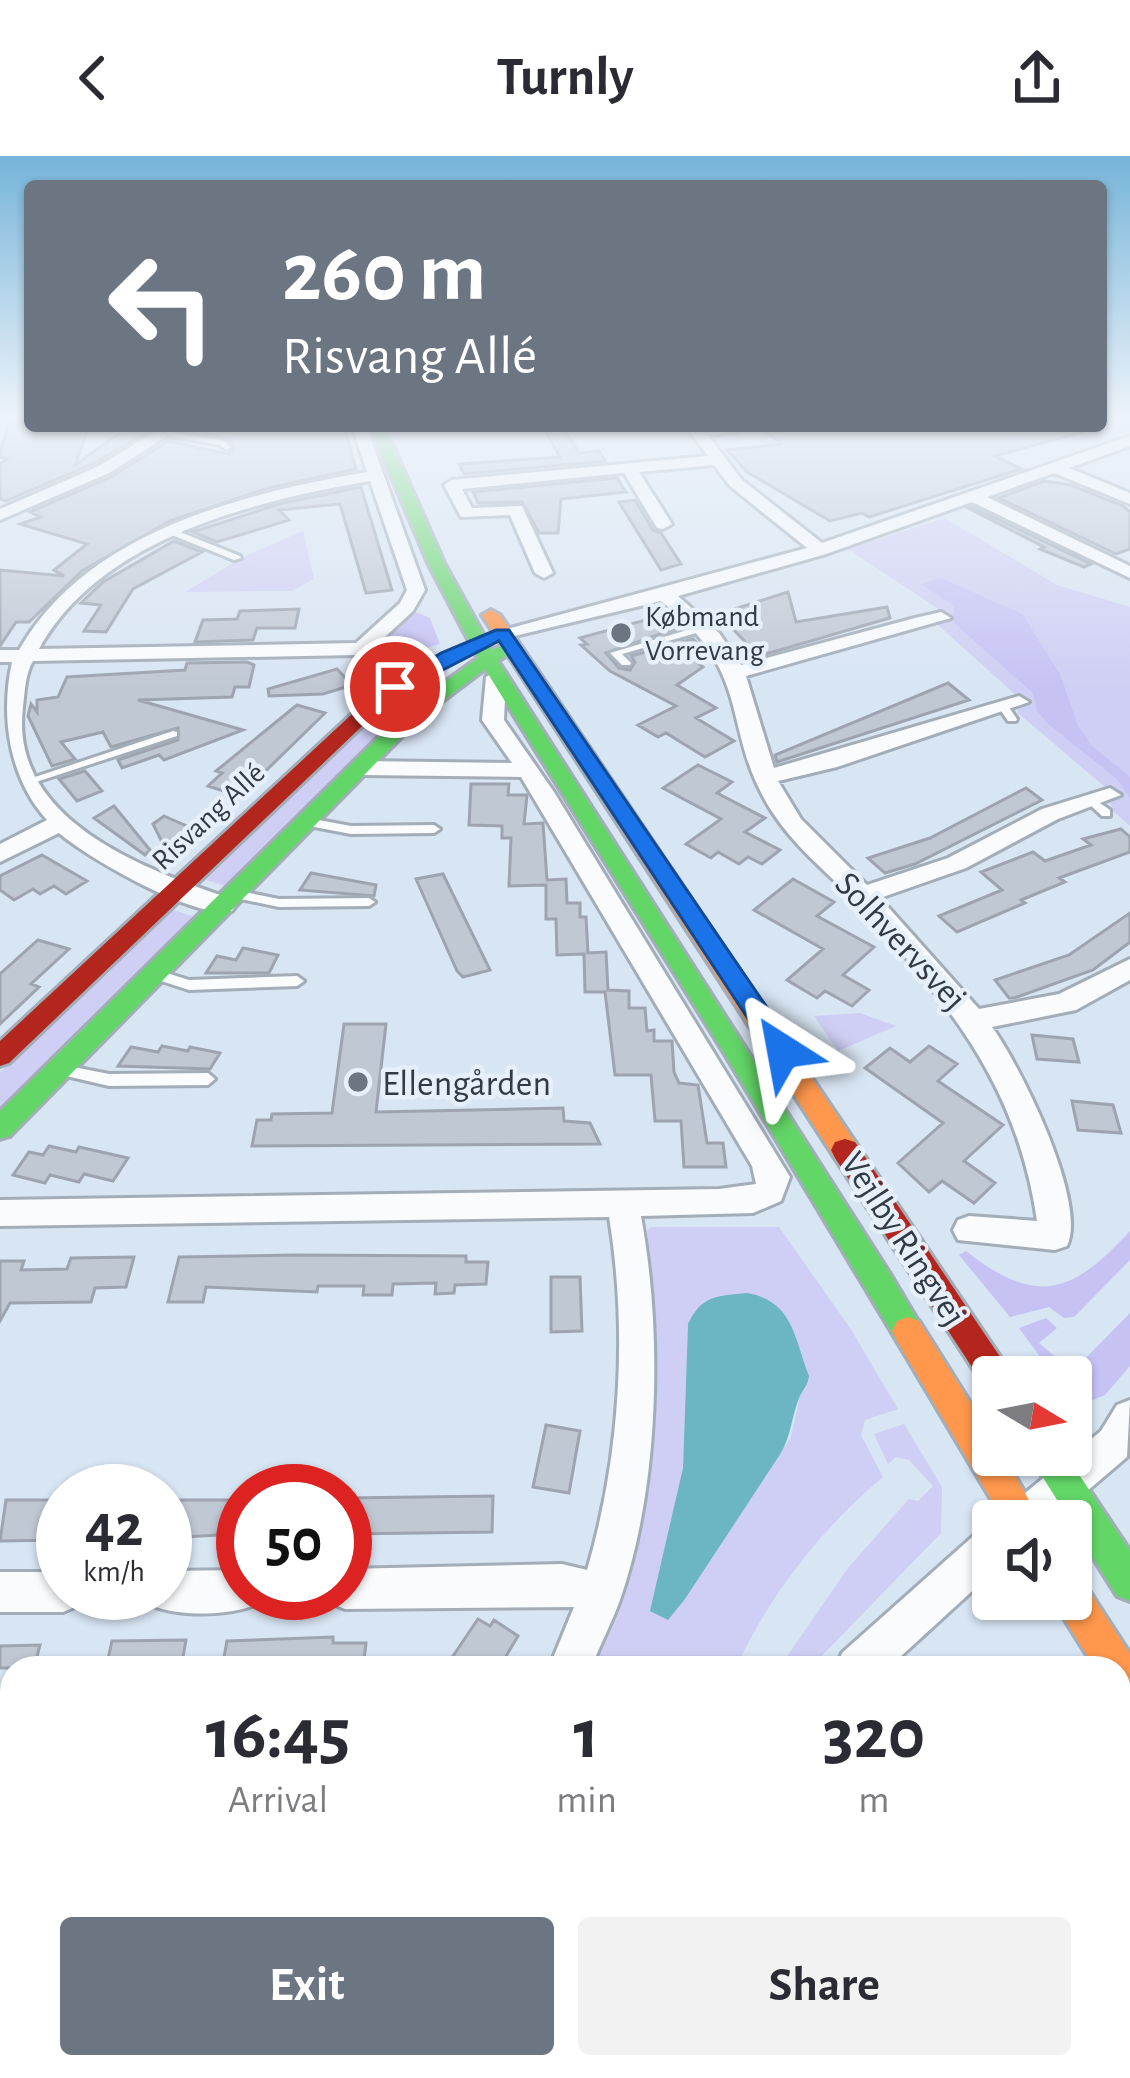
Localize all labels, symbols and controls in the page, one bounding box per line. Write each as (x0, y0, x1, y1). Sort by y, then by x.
icon: back (60, 45, 126, 111)
icon: share (1004, 45, 1070, 111)
text: Turnly (496, 51, 634, 105)
icon: left (84, 228, 240, 384)
text: 260 m (282, 232, 486, 316)
text: Risvang Allé (282, 330, 537, 384)
place label: Købmand Vorrevang (645, 602, 764, 666)
marker: Købmand Vorrevang (608, 620, 634, 646)
pin (344, 636, 446, 738)
icon: arrive (362, 654, 428, 720)
street label: Risvang Allé (147, 757, 271, 876)
street label: Solhvervsvej (828, 866, 973, 1017)
position arrow (720, 988, 846, 1114)
place label: Ellengården (382, 1066, 551, 1102)
marker: Ellengården (345, 1069, 371, 1095)
street label: Vejlby Ringvej (834, 1146, 973, 1332)
north arrow (972, 1356, 1092, 1476)
map controls (972, 1356, 1092, 1620)
speed limit sign: 50 (216, 1464, 372, 1620)
text: 42 (85, 1497, 143, 1557)
button: sound (972, 1500, 1092, 1620)
text: km/h (83, 1557, 145, 1587)
text: 16:45 (206, 1699, 350, 1771)
text: 1 (574, 1699, 599, 1771)
text: 320 (823, 1699, 925, 1771)
text: Arrival (228, 1781, 328, 1820)
text: min (556, 1781, 617, 1820)
text: m (858, 1781, 890, 1820)
button: Exit (60, 1917, 554, 2055)
button: Share (578, 1917, 1071, 2055)

